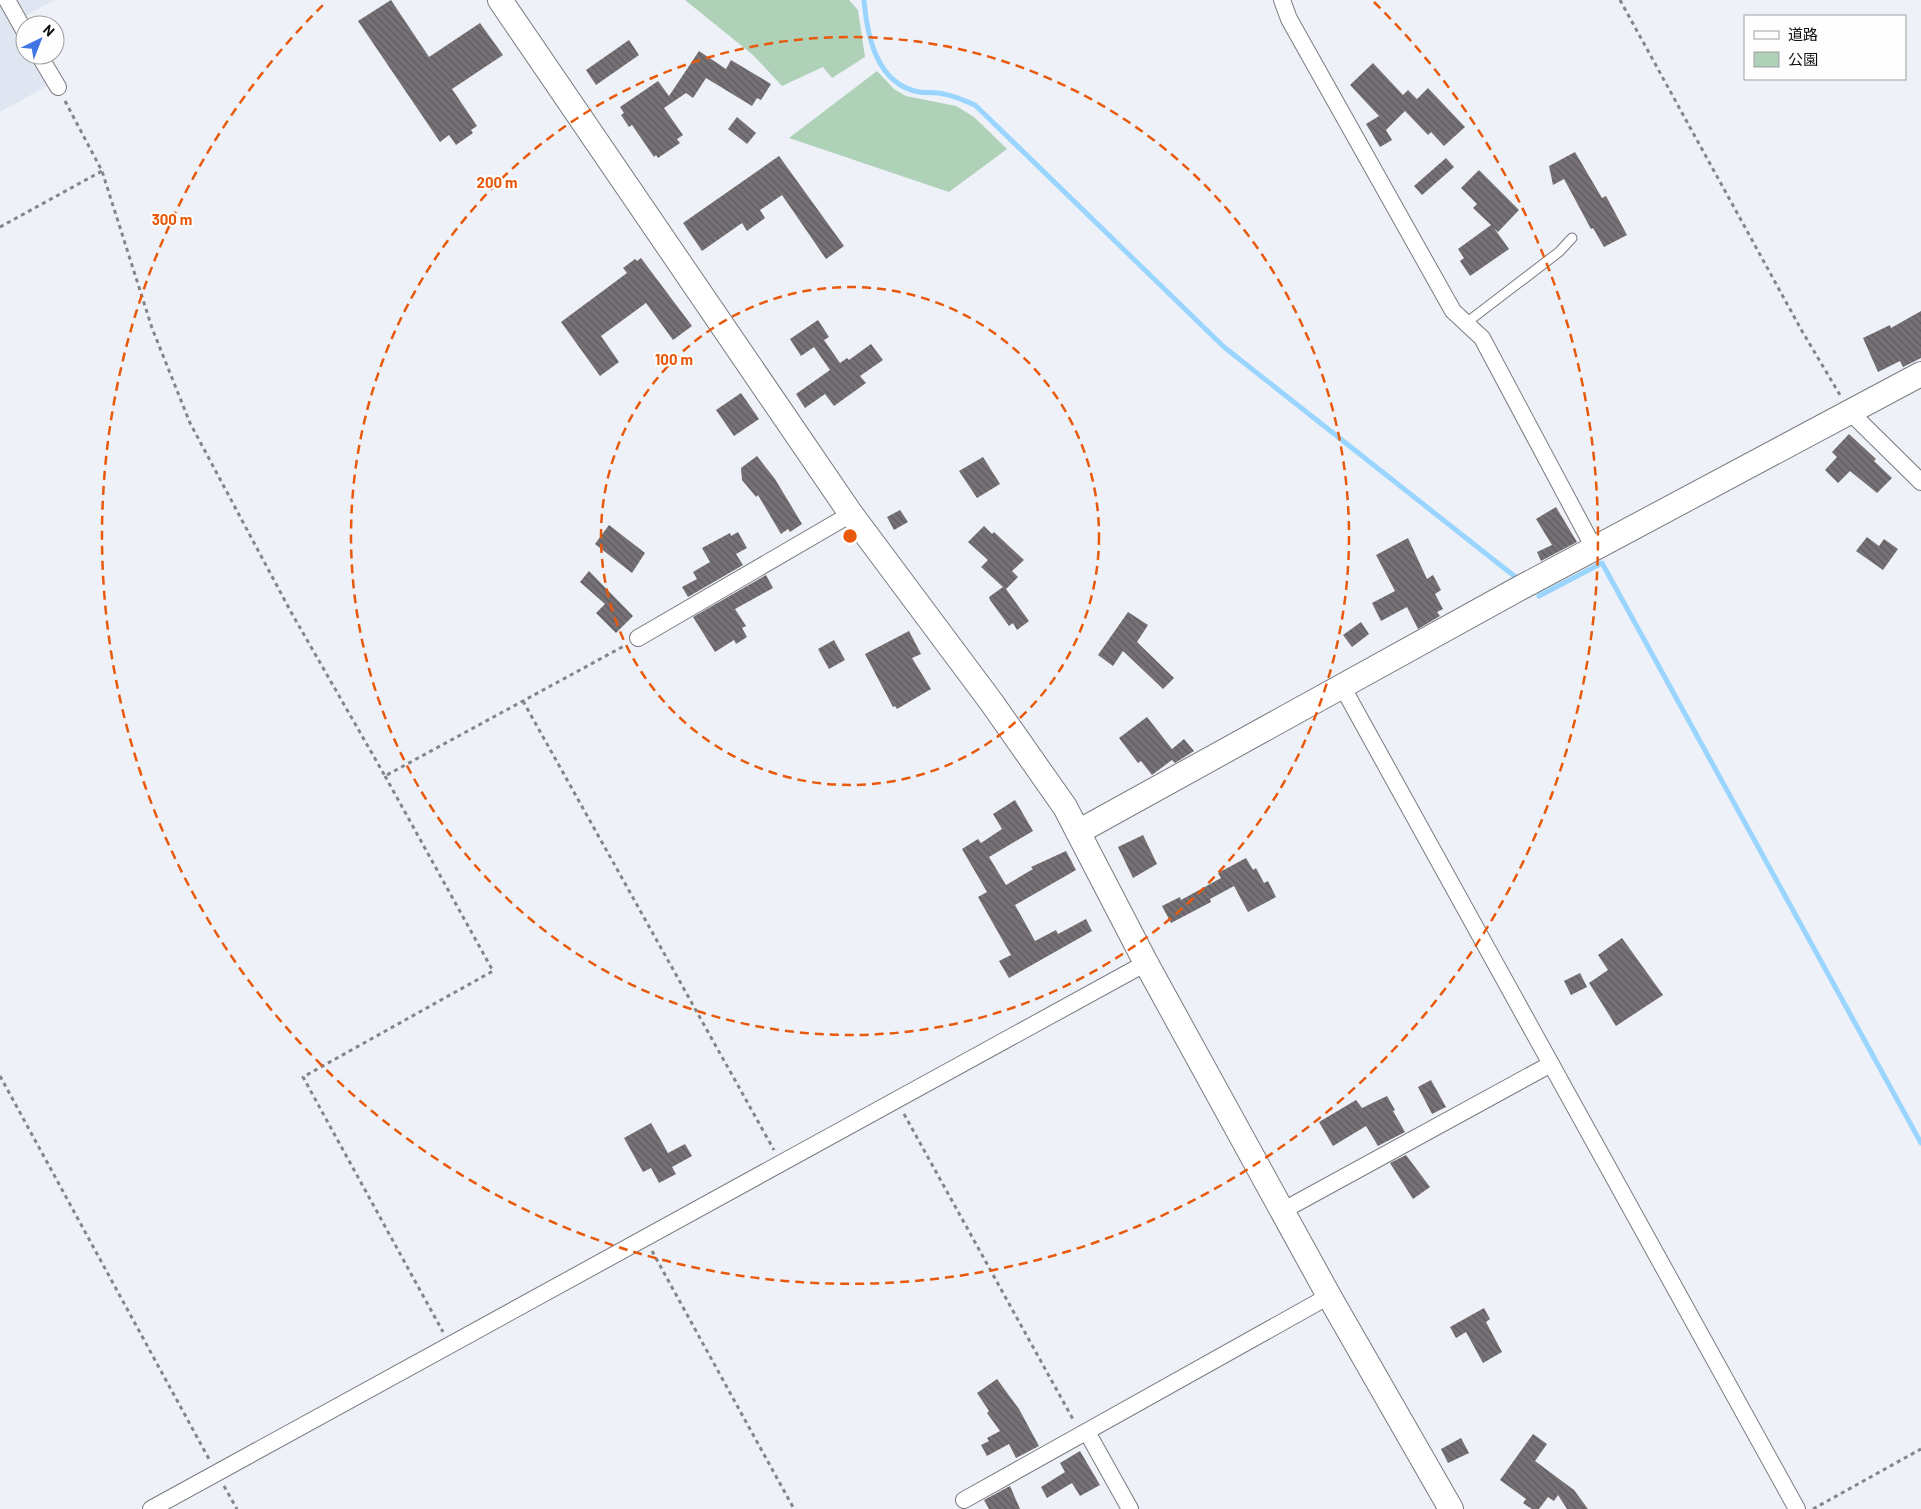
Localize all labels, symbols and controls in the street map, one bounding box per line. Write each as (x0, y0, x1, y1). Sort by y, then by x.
north arrow (15, 15, 65, 65)
legend (1744, 15, 1906, 80)
text: N (40, 21, 58, 40)
text: 道路 (1788, 25, 1818, 43)
text: 公園 (1788, 50, 1818, 68)
text: 200 m (476, 173, 518, 191)
text: 300 m (152, 210, 192, 228)
text: 100 m (655, 350, 693, 368)
centre of rings (841, 527, 859, 545)

